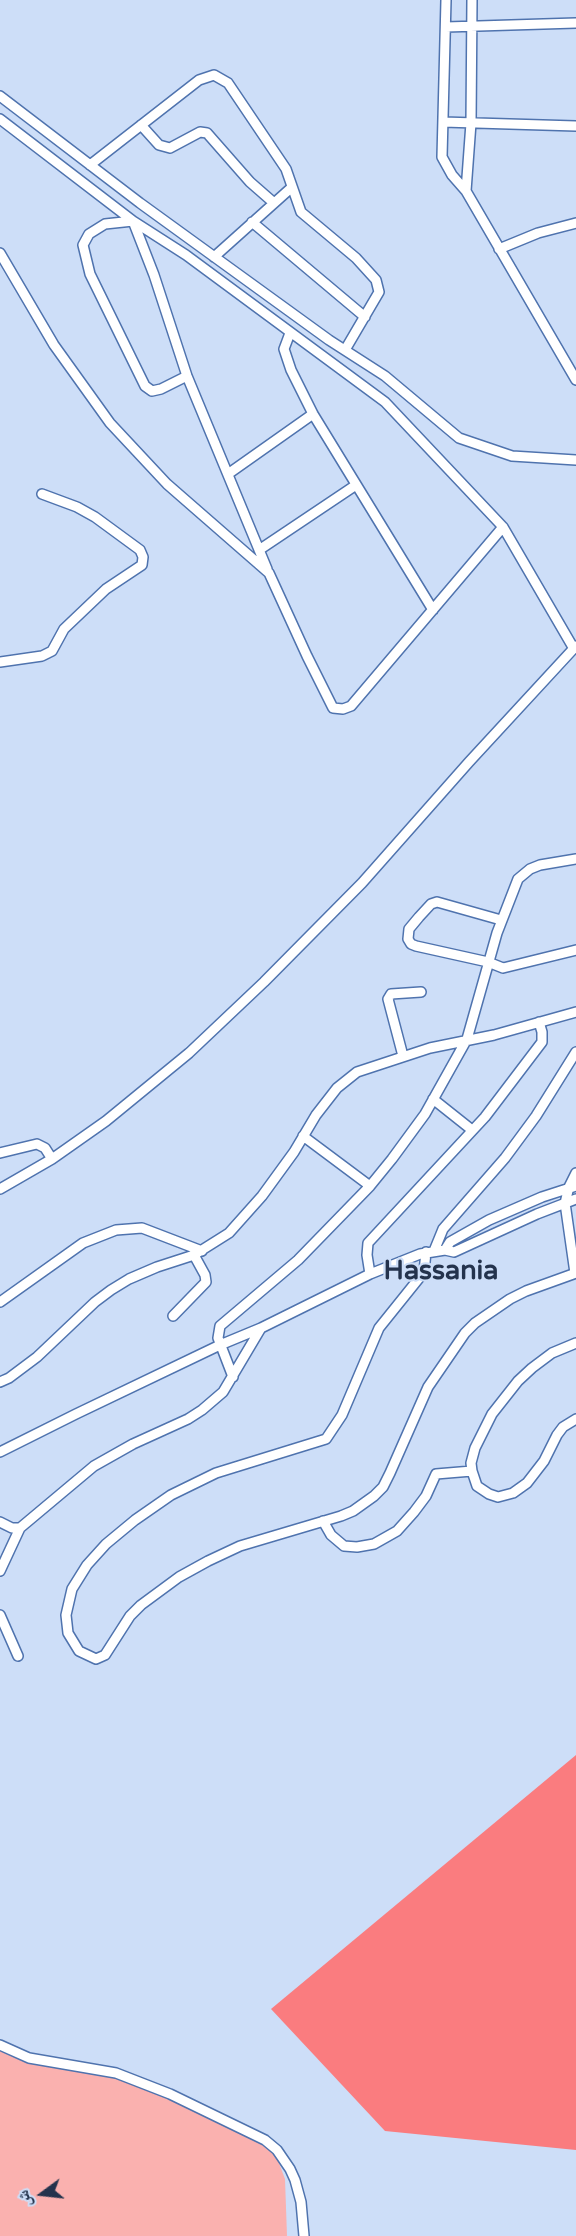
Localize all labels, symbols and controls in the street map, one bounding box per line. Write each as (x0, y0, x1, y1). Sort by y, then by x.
district label: Hassania (384, 1256, 498, 1288)
north arrow (12, 2164, 72, 2224)
text: ش (13, 2188, 36, 2209)

